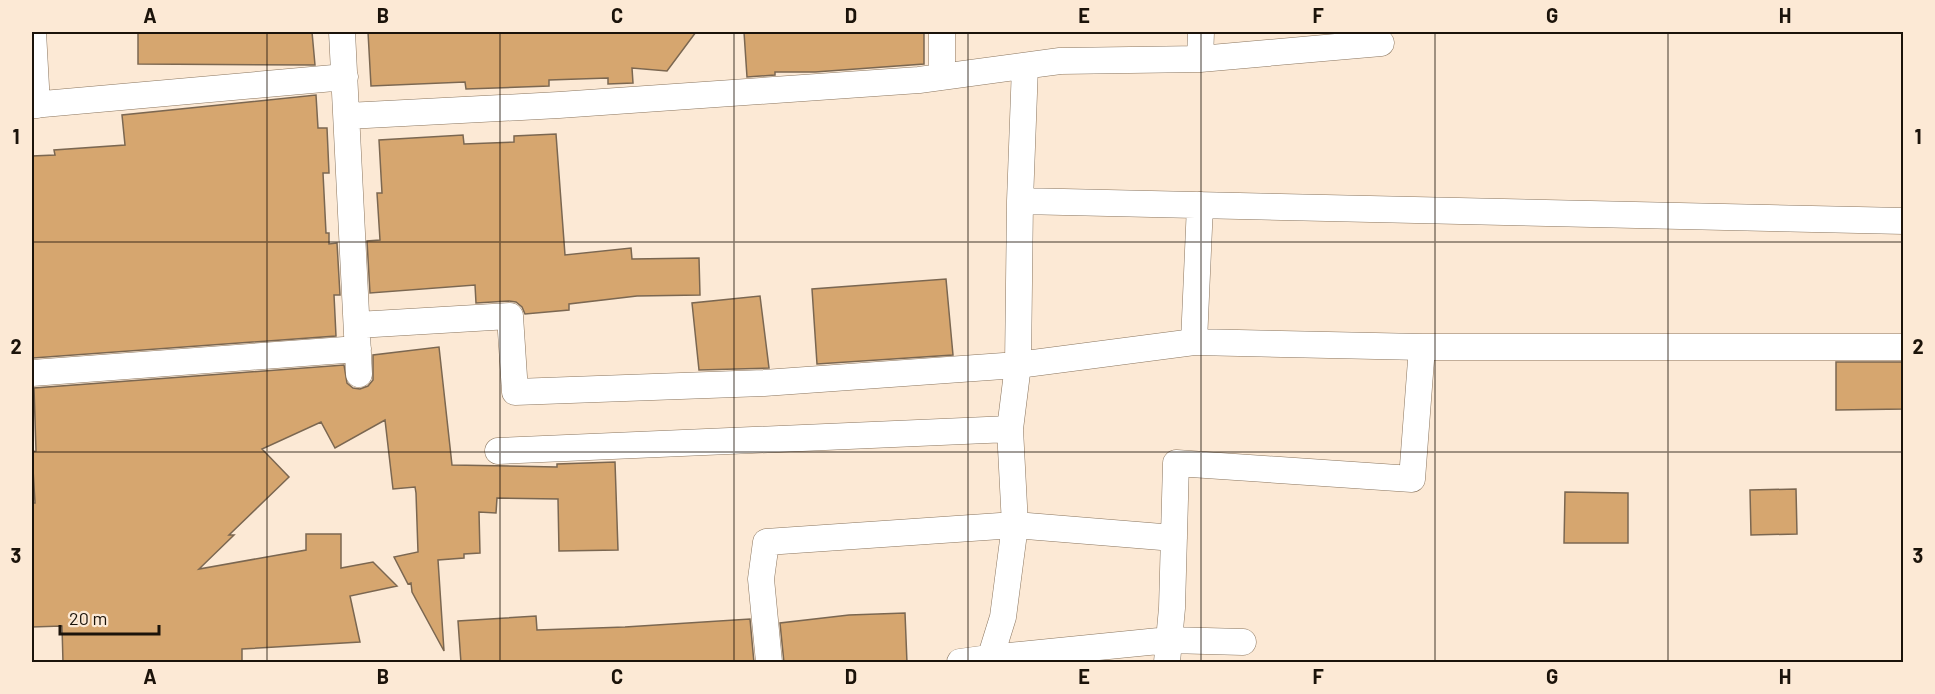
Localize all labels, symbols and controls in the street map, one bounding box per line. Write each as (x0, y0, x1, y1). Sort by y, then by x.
text: A (143, 3, 157, 27)
text: B (377, 3, 389, 27)
text: C (611, 3, 623, 27)
text: D (845, 3, 857, 27)
text: E (1078, 3, 1090, 27)
text: F (1312, 3, 1324, 27)
text: G (1546, 3, 1558, 27)
text: H (1779, 3, 1791, 27)
text: 1 (12, 124, 20, 148)
text: 1 (1914, 124, 1922, 148)
text: 2 (10, 334, 22, 358)
text: 2 (1912, 334, 1924, 358)
text: 3 (11, 543, 21, 567)
text: 3 (1913, 543, 1923, 567)
scale bar (60, 598, 159, 636)
text: 20 m (69, 607, 107, 629)
text: A (143, 664, 157, 688)
text: B (377, 664, 389, 688)
text: C (611, 664, 623, 688)
text: D (845, 664, 857, 688)
text: E (1078, 664, 1090, 688)
text: F (1312, 664, 1324, 688)
text: G (1546, 664, 1558, 688)
text: H (1779, 664, 1791, 688)

